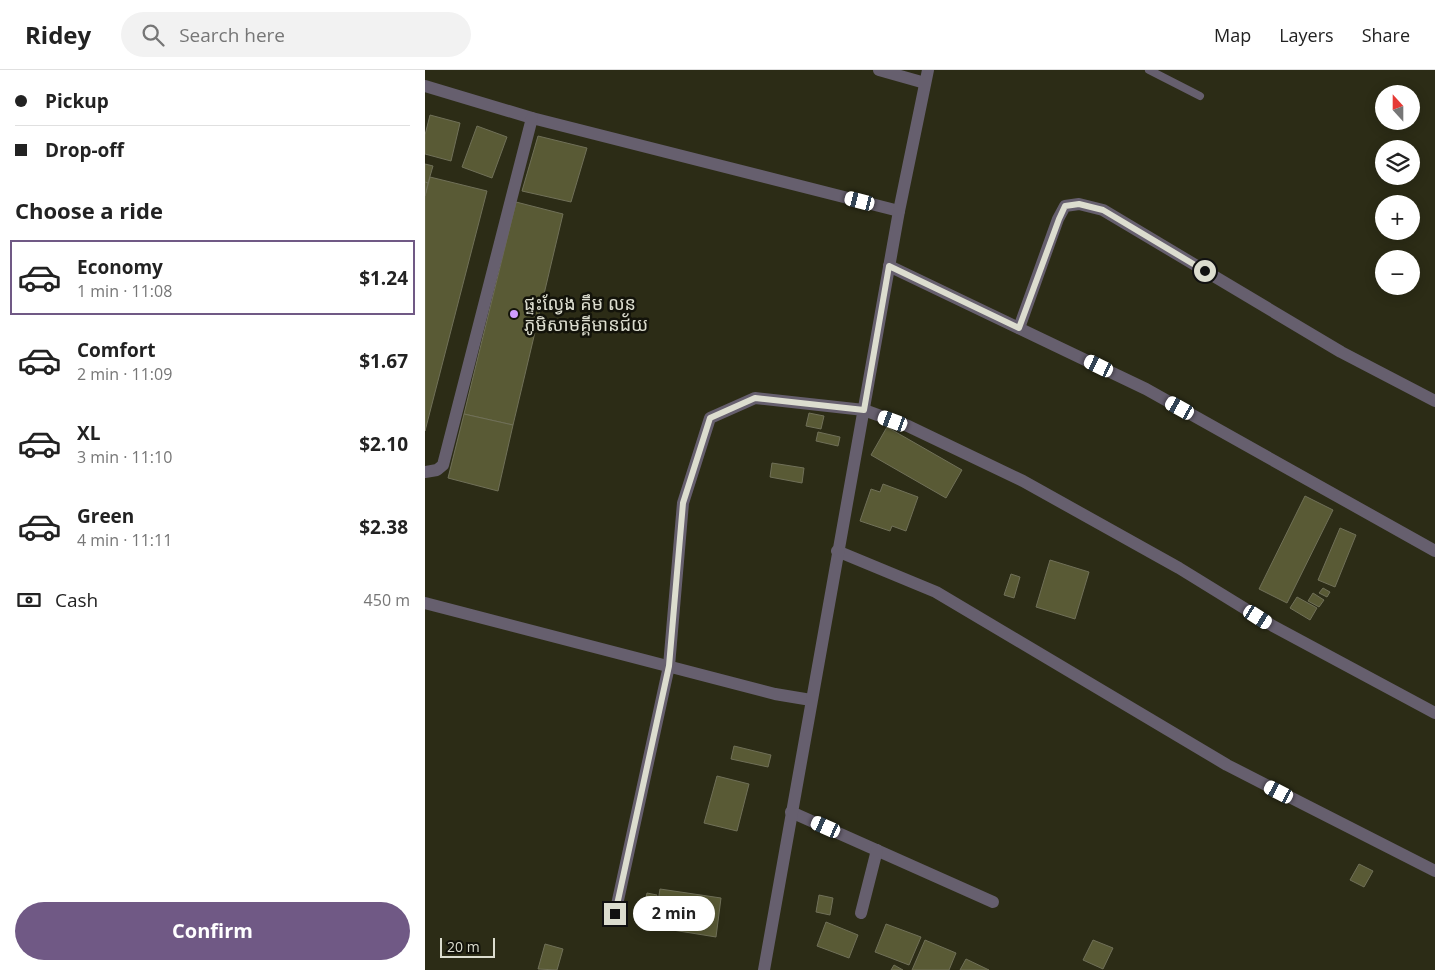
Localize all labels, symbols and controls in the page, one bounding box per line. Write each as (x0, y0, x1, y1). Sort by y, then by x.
search box (121, 12, 471, 57)
text: Ridey (25, 18, 91, 51)
icon: search (139, 21, 167, 49)
text: Search here (179, 22, 285, 48)
text: Map (1214, 23, 1251, 47)
text: Layers (1279, 23, 1334, 47)
text: Share (1362, 23, 1410, 47)
north arrow (1375, 85, 1420, 130)
map controls (1375, 85, 1420, 295)
text: Pickup (45, 88, 109, 114)
text: Drop-off (45, 137, 124, 163)
button: layers (1375, 140, 1420, 185)
car (843, 190, 876, 212)
text: Choose a ride (15, 195, 163, 225)
button: + (1375, 195, 1420, 240)
button: − (1375, 250, 1420, 295)
text: Economy (77, 254, 163, 280)
icon: car (17, 255, 62, 300)
route start (1194, 260, 1216, 282)
text: $1.24 (359, 265, 408, 291)
text: 1 min · 11:08 (77, 280, 172, 302)
place label: ផ្ទះល្វែង គឹម លន ភូមិសាមគ្គីមានជ័យ (524, 291, 648, 336)
marker: ផ្ទះល្វែង គឹម លន ភូមិសាមគ្គីមានជ័យ (508, 308, 520, 320)
text: Comfort (77, 337, 156, 363)
icon: car (17, 338, 62, 383)
text: $1.67 (359, 348, 408, 374)
car (1082, 353, 1115, 379)
text: 2 min · 11:09 (77, 363, 172, 385)
car (1163, 394, 1196, 422)
car (876, 409, 909, 433)
text: XL (77, 420, 100, 446)
icon: car (17, 421, 62, 466)
text: $2.10 (359, 431, 408, 457)
text: 3 min · 11:10 (77, 446, 172, 468)
text: Green (77, 503, 134, 529)
icon: car (17, 504, 62, 549)
text: $2.38 (359, 514, 408, 540)
text: 4 min · 11:11 (77, 529, 172, 551)
icon: cash (15, 586, 43, 614)
text: Cash (55, 587, 98, 613)
text: 450 m (364, 589, 410, 611)
car (1241, 603, 1274, 631)
car (1262, 779, 1295, 805)
car (809, 814, 842, 840)
callout: 2 min (633, 896, 715, 932)
button: Confirm (15, 902, 410, 960)
text: 2 min (652, 902, 696, 924)
route end (604, 903, 626, 925)
scale bar (440, 935, 495, 958)
text: 20 m (447, 937, 480, 956)

